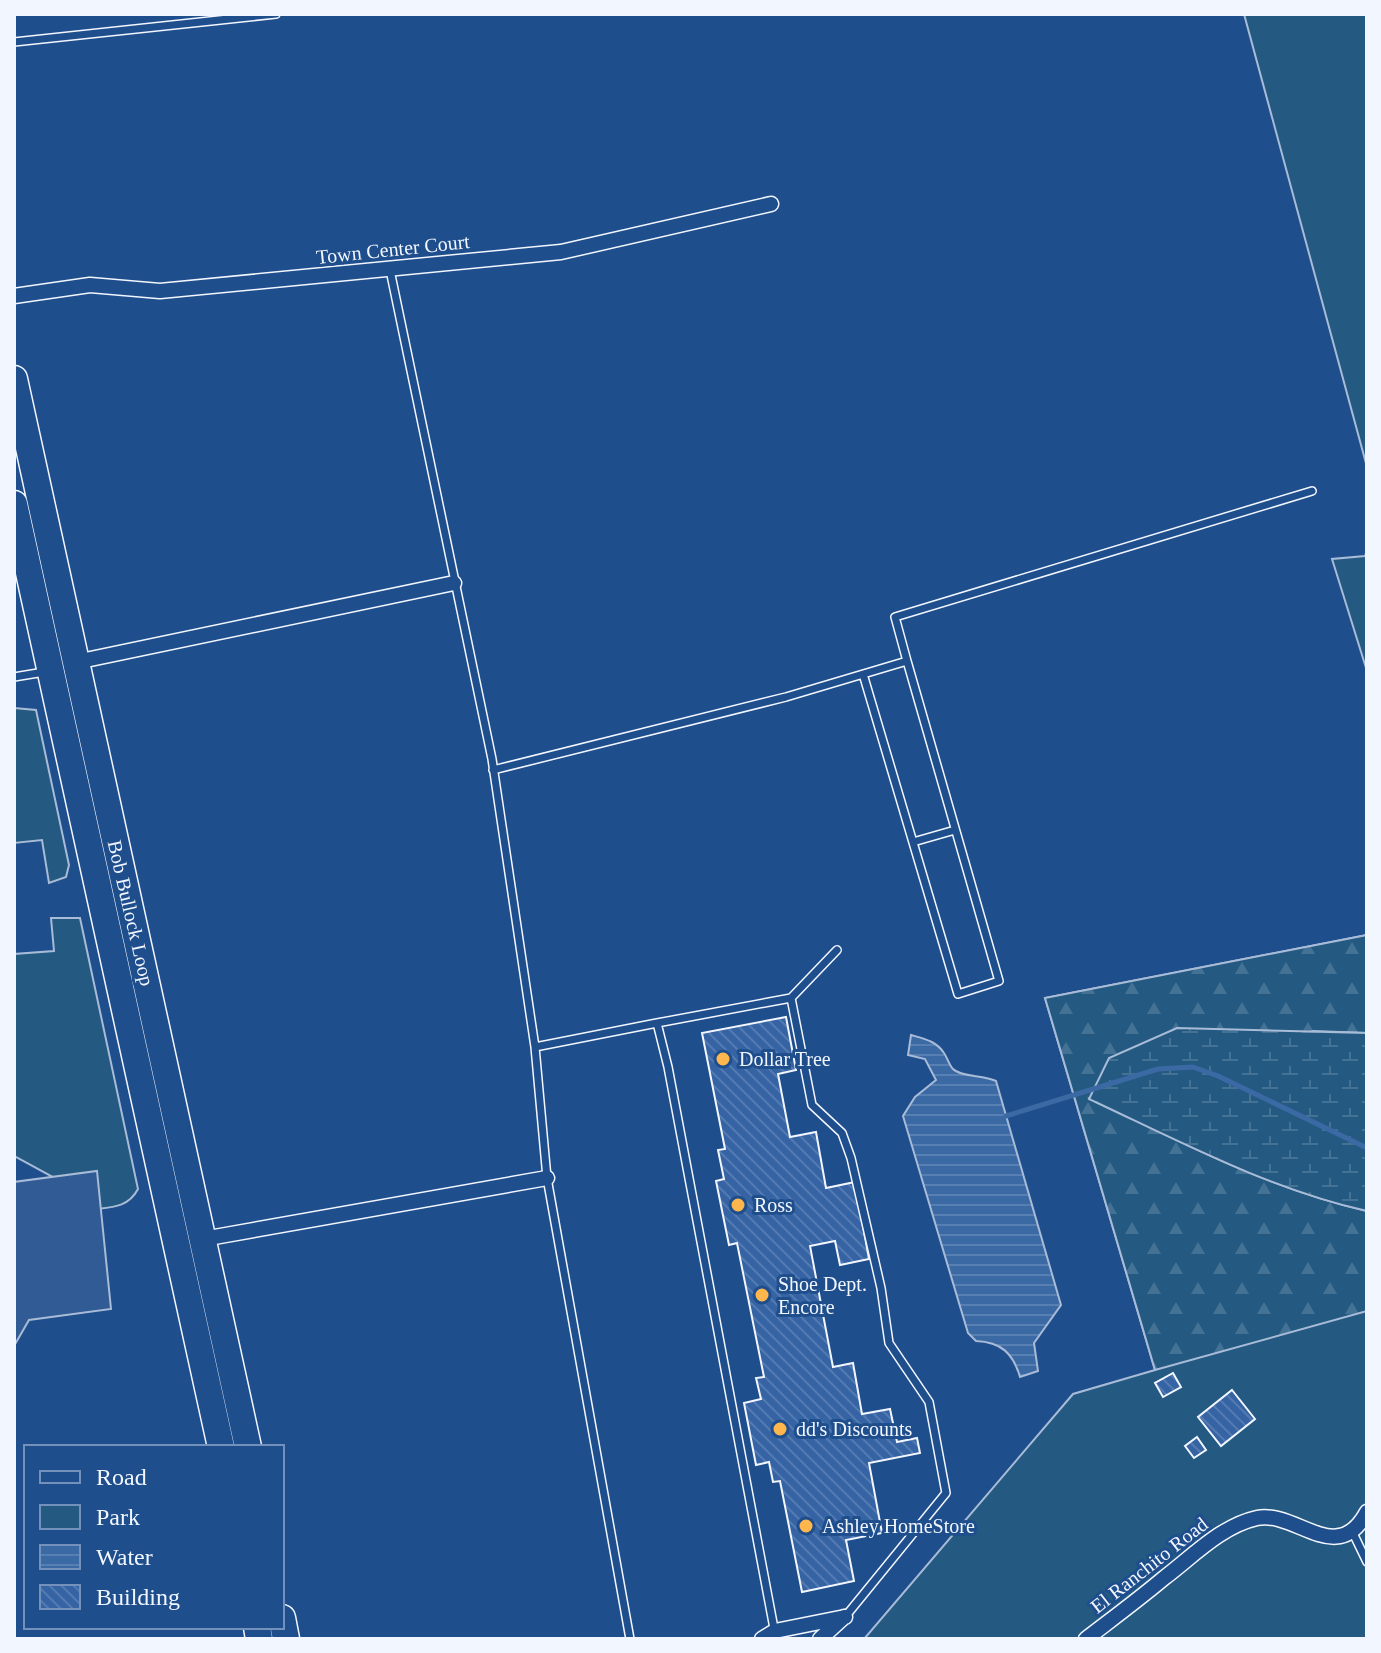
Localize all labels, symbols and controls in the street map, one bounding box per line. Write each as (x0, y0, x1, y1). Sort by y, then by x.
street label: Town Center Court (315, 230, 471, 268)
street label: Bob Bullock Loop (103, 838, 158, 988)
place label: Dollar Tree (739, 1048, 831, 1070)
marker: Dollar Tree (714, 1050, 732, 1068)
place label: Ross (754, 1194, 793, 1216)
marker: Ross (729, 1196, 747, 1214)
place label: Shoe Dept. Encore (778, 1273, 867, 1318)
marker: Shoe Dept. Encore (753, 1286, 771, 1304)
place label: dd's Discounts (796, 1418, 913, 1440)
marker: dd's Discounts (771, 1420, 789, 1438)
legend (24, 1445, 284, 1629)
text: Road (96, 1464, 147, 1490)
text: Park (96, 1504, 140, 1530)
street label: El Ranchito Road (1086, 1513, 1212, 1617)
place label: Ashley HomeStore (822, 1515, 975, 1538)
marker: Ashley HomeStore (797, 1517, 815, 1535)
text: Water (96, 1544, 153, 1570)
text: Building (96, 1584, 180, 1610)

